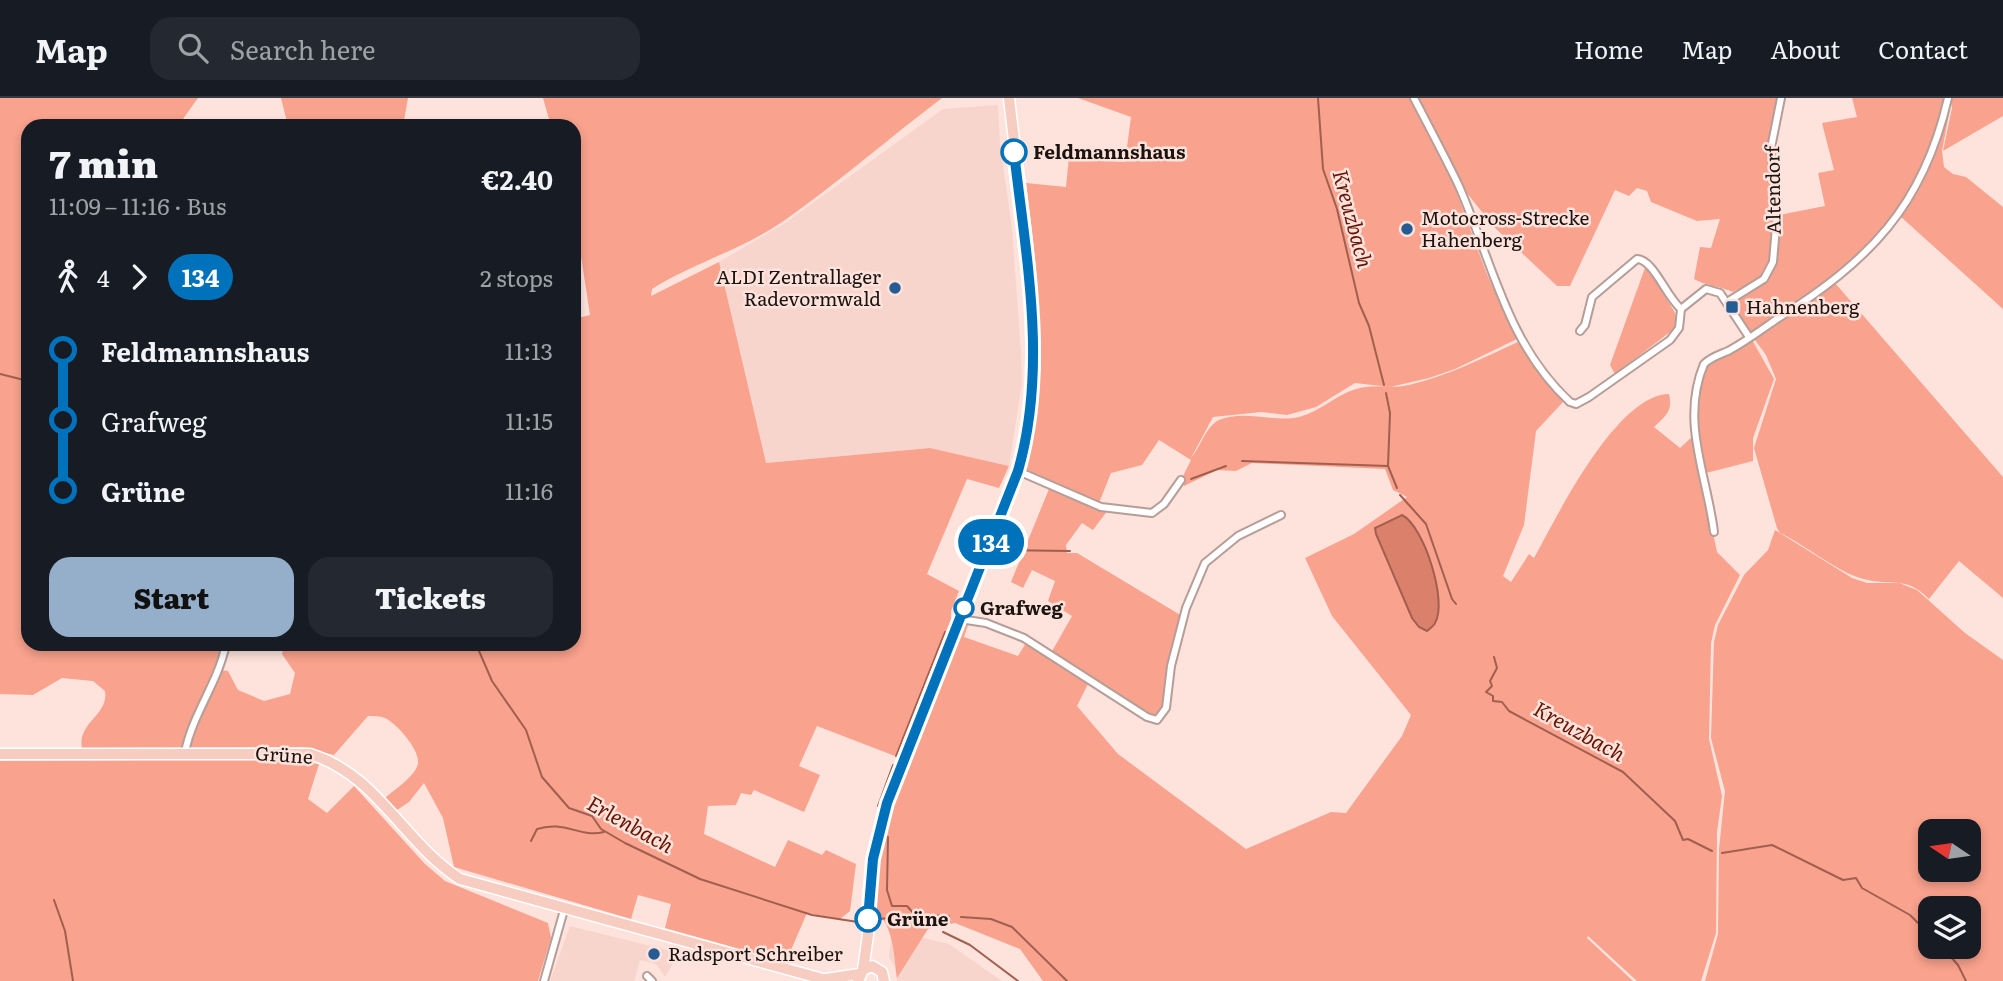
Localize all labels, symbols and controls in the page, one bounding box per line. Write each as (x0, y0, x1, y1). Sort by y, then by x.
search box (150, 17, 640, 80)
text: Map (35, 24, 108, 73)
icon: search (174, 29, 212, 67)
text: Search here (230, 29, 376, 68)
text: Home (1574, 31, 1643, 66)
text: Map (1681, 31, 1732, 66)
text: About (1770, 31, 1840, 66)
text: Contact (1878, 31, 1968, 66)
text: 7 min (49, 133, 158, 190)
place label: Feldmannshaus (1033, 137, 1185, 165)
marker: Feldmannshaus (1001, 139, 1027, 165)
street label: Altendorf (1757, 144, 1787, 235)
text: €2.40 (481, 159, 553, 198)
water label: Kreuzbach (1326, 166, 1383, 271)
text: 11:09 – 11:16 · Bus (49, 188, 227, 222)
place label: Motocross-Strecke Hahenberg (1421, 203, 1590, 253)
marker: Motocross-Strecke Hahenberg (1399, 221, 1415, 237)
icon: walk (49, 258, 87, 296)
icon: forward (120, 258, 158, 296)
text: 134 (182, 259, 219, 294)
text: 4 (97, 260, 110, 294)
text: 2 stops (480, 260, 553, 294)
place label: ALDI Zentrallager Radevormwald (716, 262, 881, 312)
marker: ALDI Zentrallager Radevormwald (887, 280, 903, 296)
place label: Hahnenberg (1746, 292, 1860, 320)
marker: Hahnenberg (1724, 299, 1740, 315)
text: Feldmannshaus (101, 331, 310, 370)
text: 11:13 (505, 333, 553, 367)
text: Grafweg (101, 401, 207, 440)
text: 11:15 (506, 403, 553, 437)
text: Grüne (101, 471, 185, 510)
text: 11:16 (505, 473, 553, 507)
line badge: 134 (951, 519, 1031, 565)
text: 134 (972, 524, 1010, 559)
button: Start (49, 557, 294, 637)
button: Tickets (308, 557, 553, 637)
place label: Grafweg (980, 593, 1063, 621)
marker: Grafweg (954, 598, 974, 618)
water label: Kreuzbach (1529, 692, 1632, 768)
street label: Grüne (254, 738, 314, 770)
water label: Erlenbach (582, 786, 681, 860)
north arrow (1918, 819, 1981, 882)
map controls (1918, 819, 1981, 959)
button: layers (1918, 896, 1981, 959)
place label: Grüne (887, 904, 949, 932)
marker: Grüne (855, 906, 881, 932)
place label: Radsport Schreiber (668, 939, 843, 967)
marker: Radsport Schreiber (646, 946, 662, 962)

